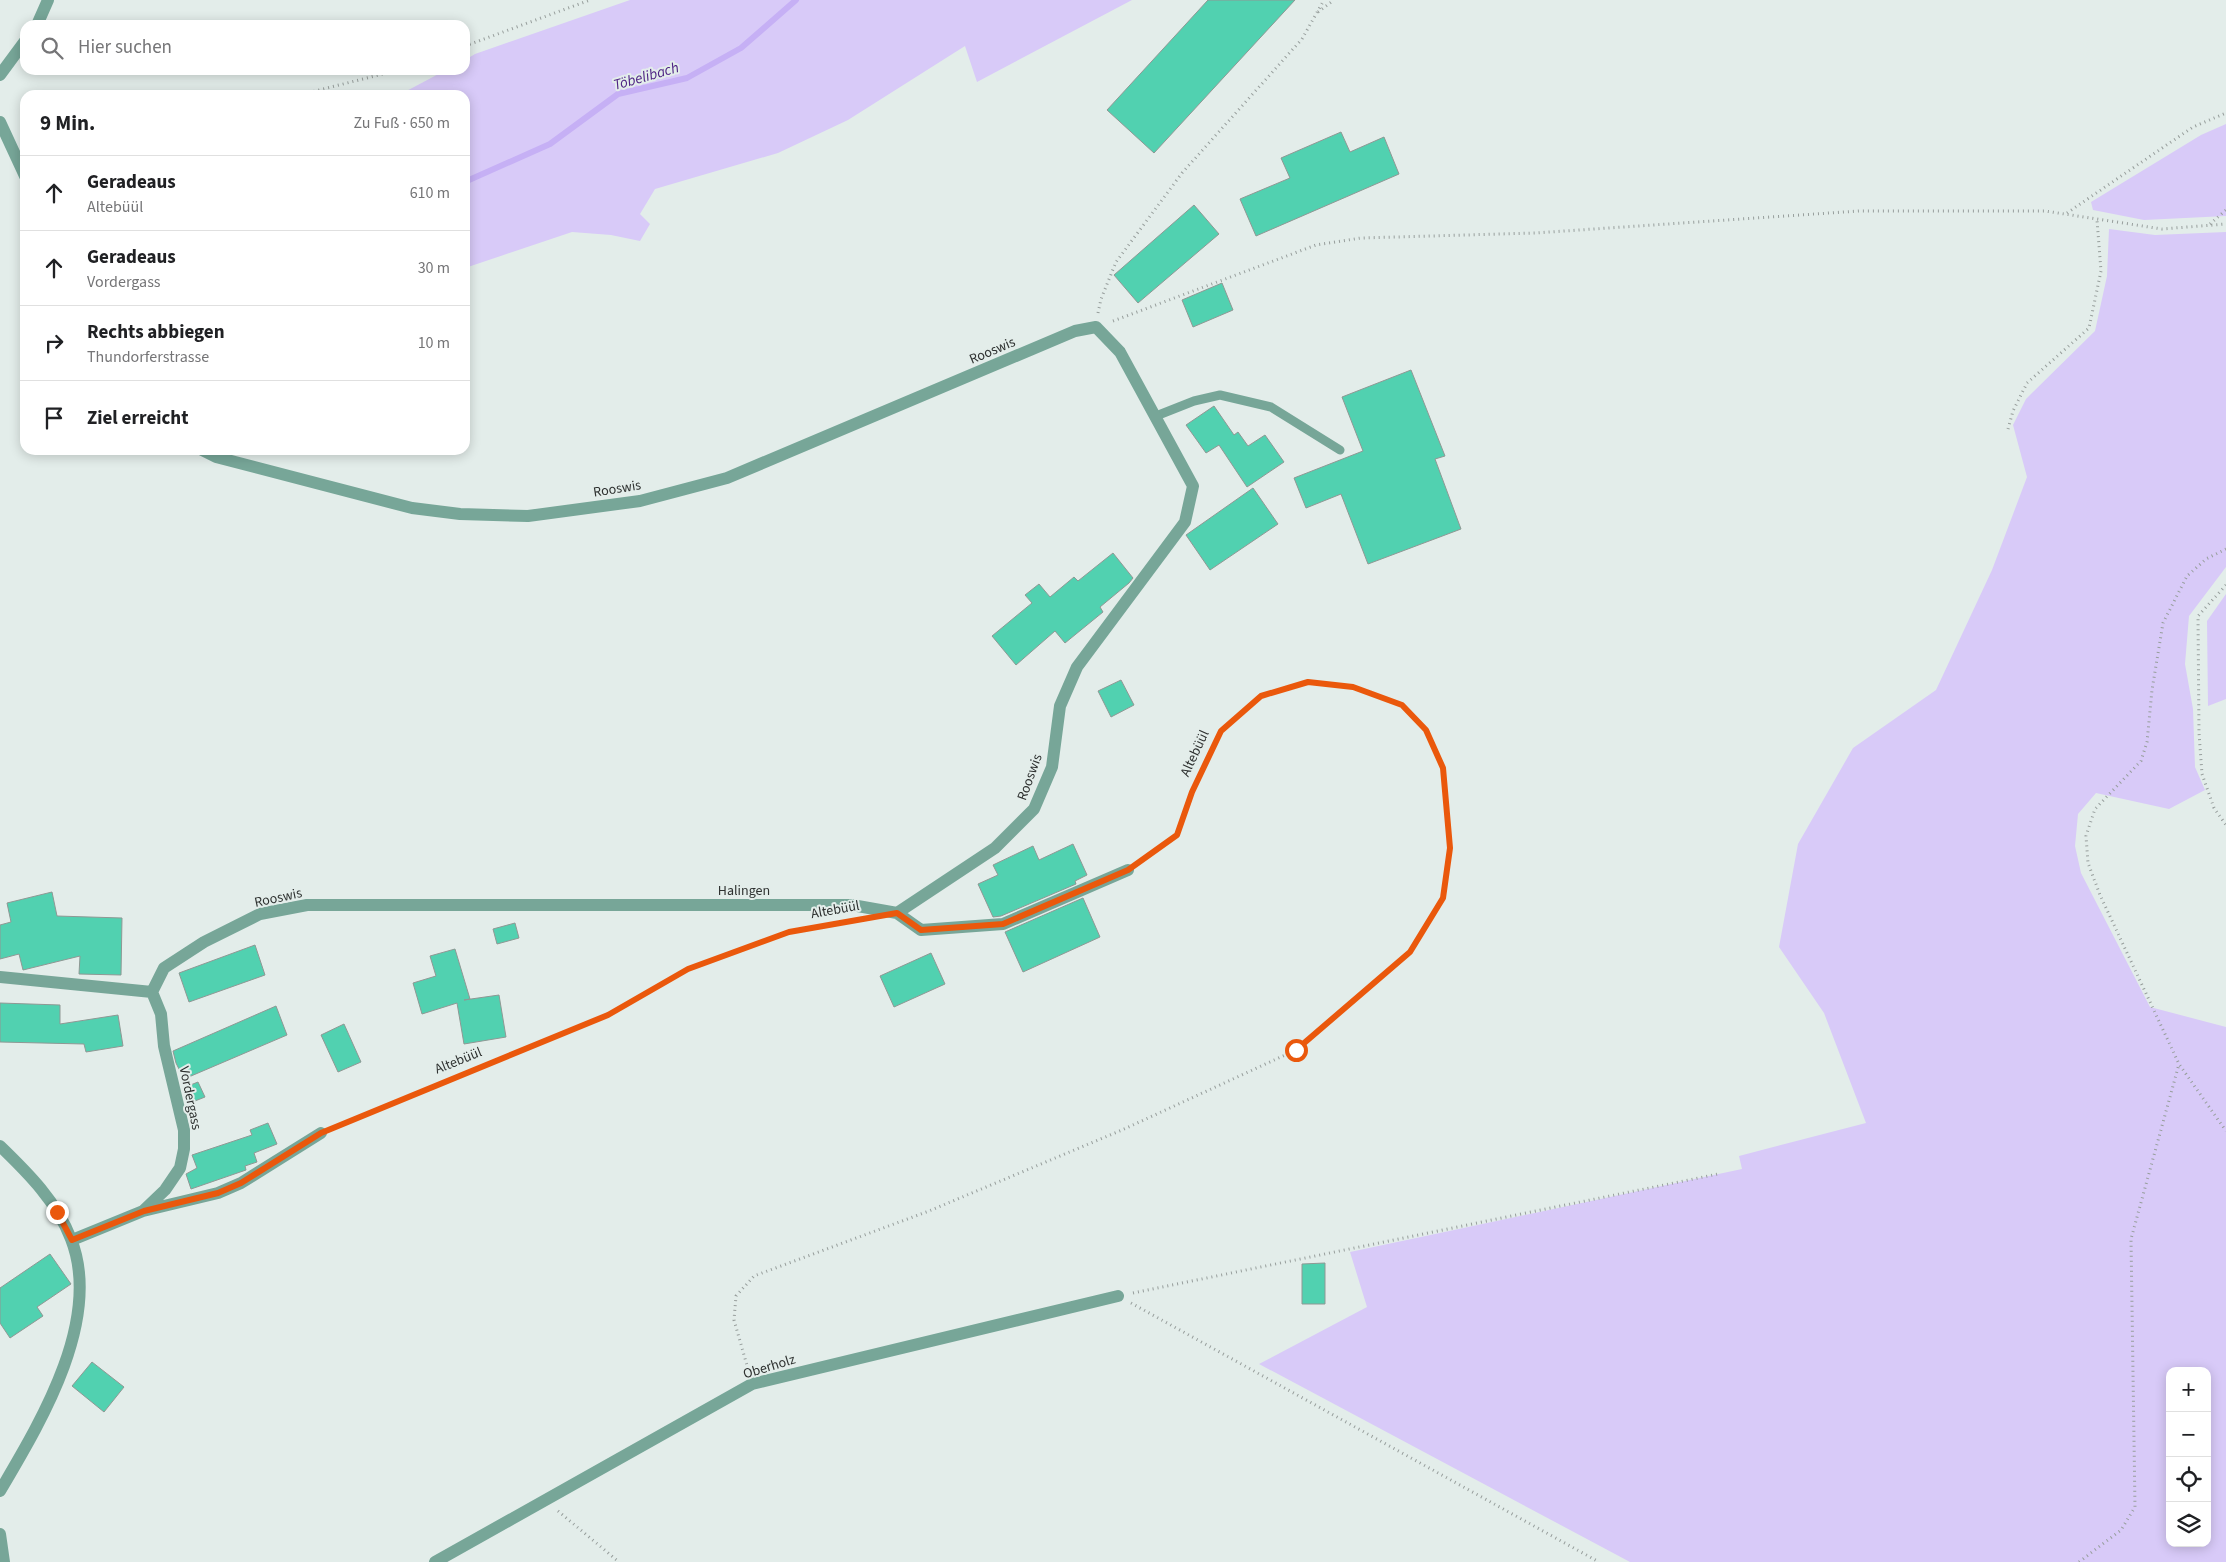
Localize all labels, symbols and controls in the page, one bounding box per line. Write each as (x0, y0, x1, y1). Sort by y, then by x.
search box (20, 20, 470, 75)
icon: search (38, 34, 66, 62)
text: Hier suchen (78, 34, 172, 61)
water label: Töbelibach (611, 57, 681, 96)
text: 9 Min. (40, 108, 95, 138)
text: Zu Fuß · 650 m (354, 112, 450, 134)
text: Geradeaus (87, 169, 176, 196)
icon: ahead (40, 179, 68, 207)
text: 610 m (410, 182, 450, 204)
text: Altebüül (87, 196, 143, 218)
text: Geradeaus (87, 244, 176, 271)
icon: ahead (40, 254, 68, 282)
text: 30 m (418, 257, 450, 279)
text: Vordergass (87, 271, 161, 293)
text: Rechts abbiegen (87, 319, 225, 346)
icon: right (40, 329, 68, 357)
text: 10 m (418, 332, 450, 354)
street label: Rooswis (966, 332, 1019, 370)
text: Thundorferstrasse (87, 346, 209, 368)
icon: arrive (40, 404, 68, 432)
text: Ziel erreicht (87, 405, 188, 432)
street label: Rooswis (592, 475, 643, 503)
street label: Altebüül (1175, 727, 1215, 780)
street label: Rooswis (1012, 751, 1048, 803)
street label: Halingen (718, 881, 770, 901)
street label: Rooswis (253, 883, 304, 913)
street label: Altebüül (809, 896, 862, 924)
route start (1285, 1039, 1308, 1062)
street label: Altebüül (432, 1042, 485, 1079)
street label: Vordergass (174, 1065, 207, 1132)
route end (46, 1201, 69, 1224)
street label: Oberholz (741, 1350, 798, 1384)
map controls (2166, 1367, 2211, 1547)
button: + (2166, 1367, 2211, 1412)
button: − (2166, 1412, 2211, 1457)
button: locate (2166, 1457, 2211, 1502)
button: layers (2166, 1502, 2211, 1547)

